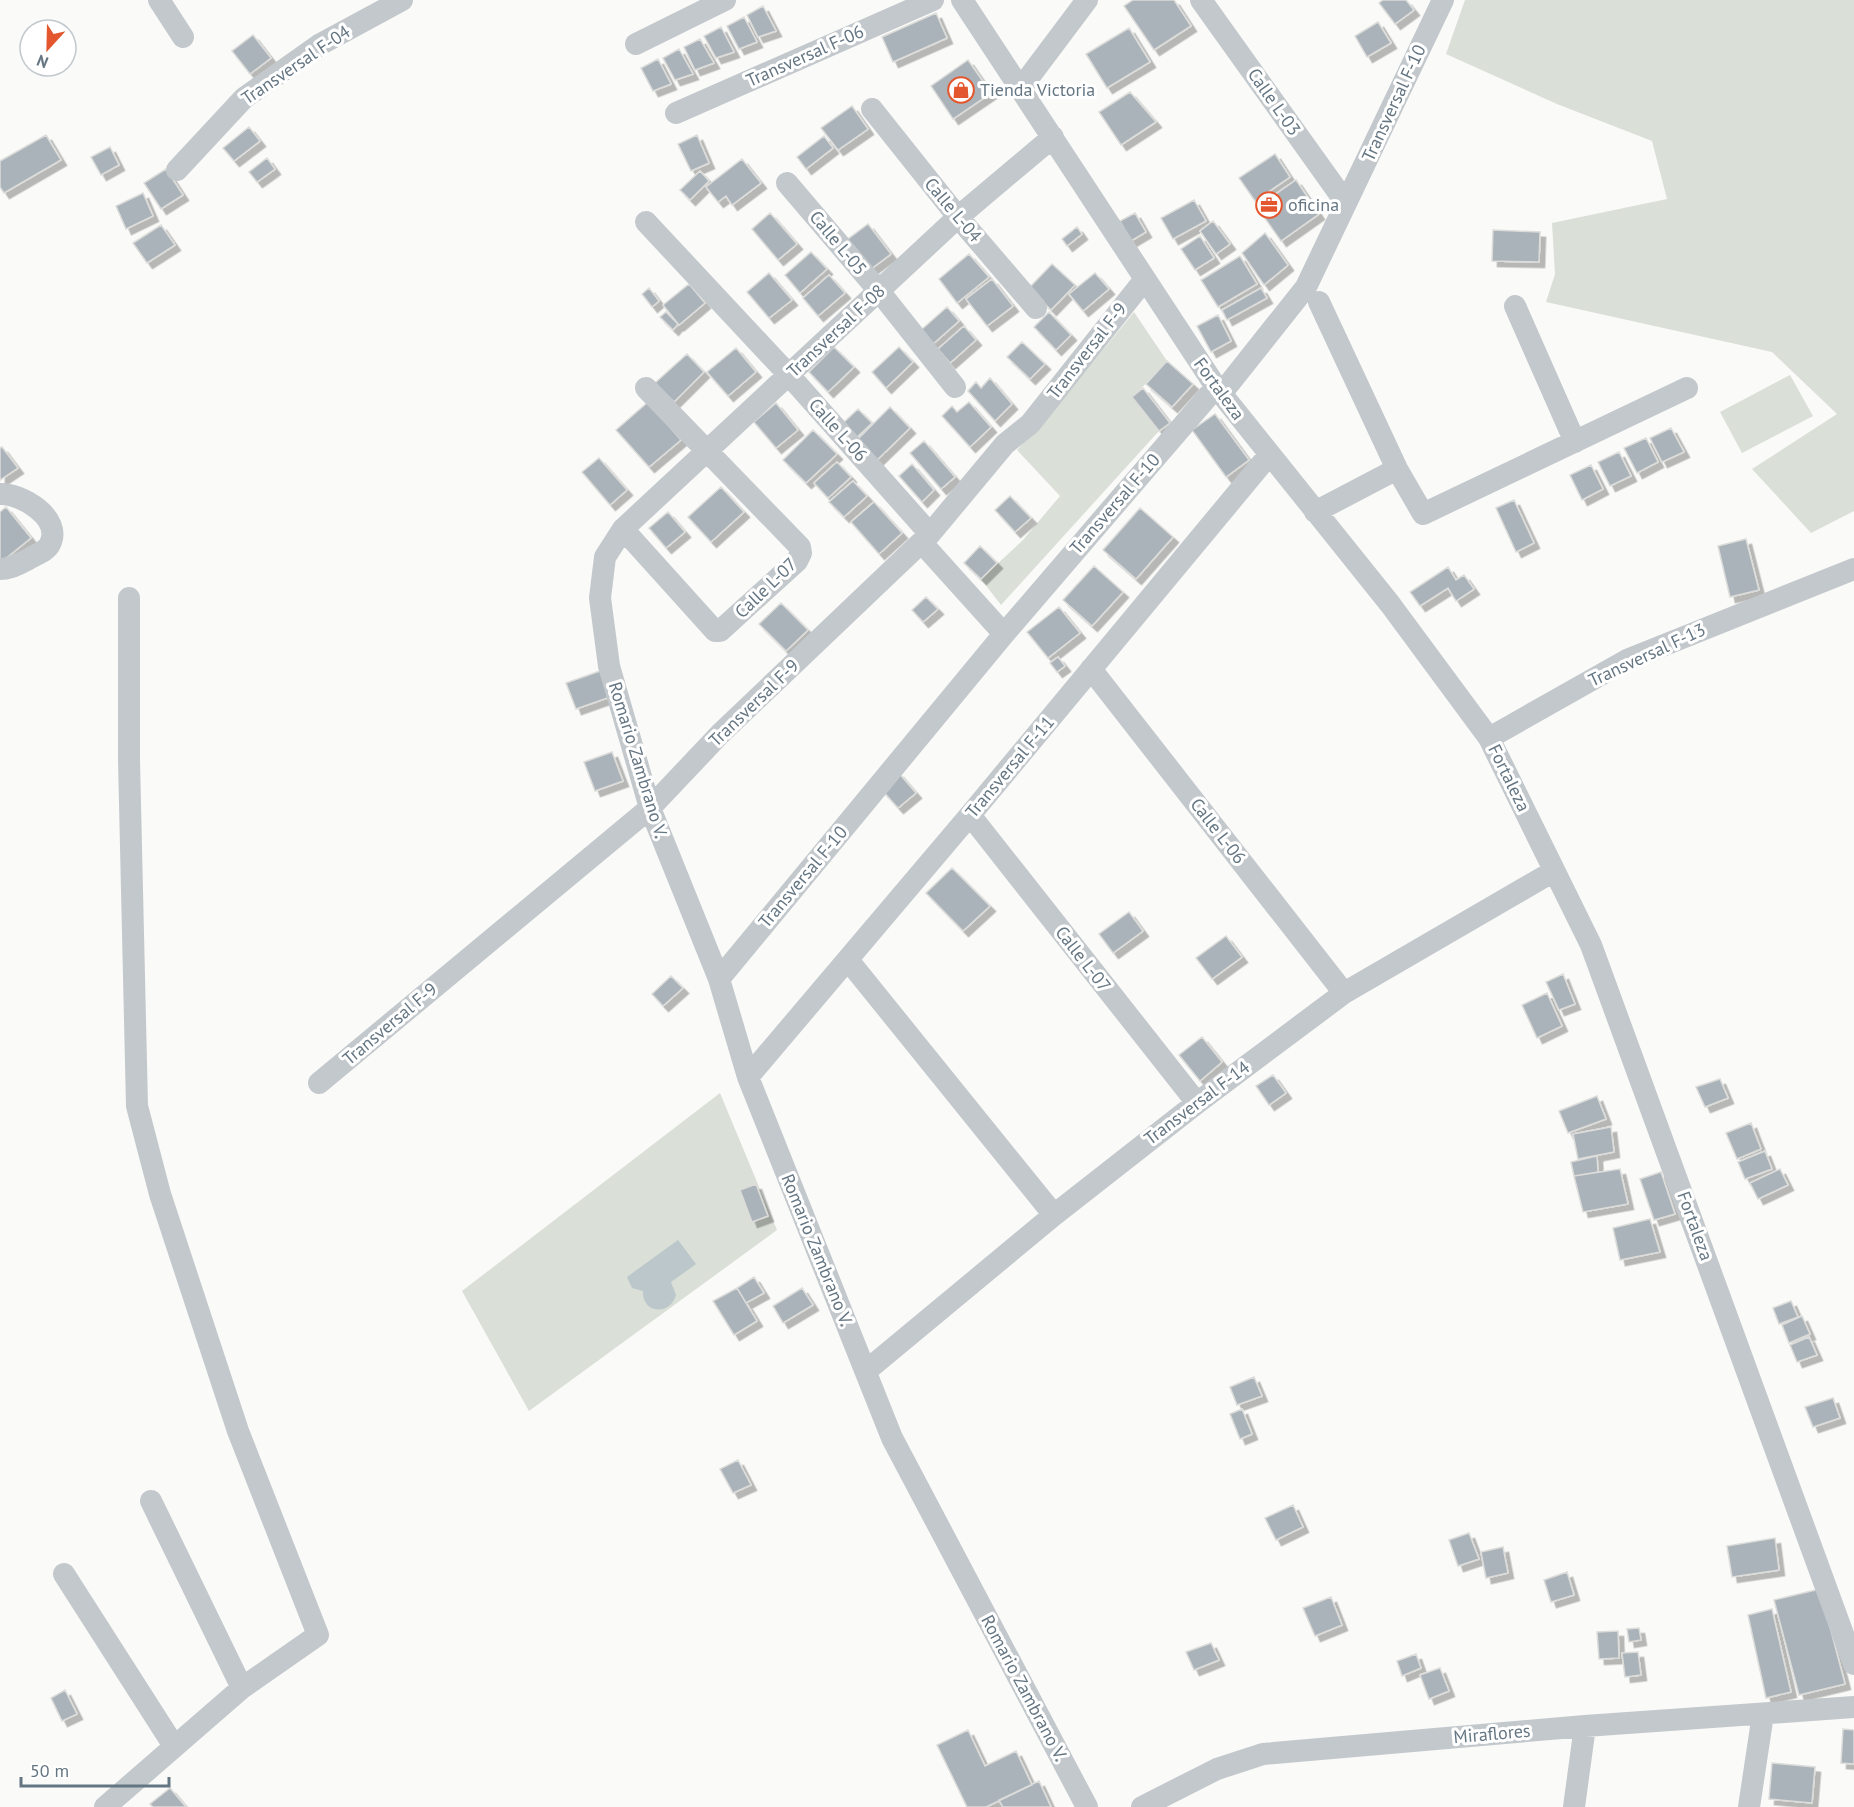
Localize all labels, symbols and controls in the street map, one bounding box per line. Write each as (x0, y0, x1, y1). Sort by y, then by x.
north arrow (18, 18, 78, 78)
street label: Transversal F-06 (742, 19, 867, 92)
street label: Transversal F-04 (237, 20, 355, 109)
street label: Transversal F-10 (1356, 41, 1431, 165)
text: N (34, 51, 51, 73)
street label: Calle L-03 (1243, 63, 1306, 140)
shop icon: Tienda Victoria (946, 75, 976, 105)
place label: Tienda Victoria (980, 78, 1095, 101)
street label: Calle L-04 (920, 173, 987, 247)
office icon: oficina (1254, 190, 1284, 220)
place label: oficina (1288, 193, 1339, 216)
street label: Calle L-05 (805, 206, 872, 280)
street label: Transversal F-08 (782, 279, 890, 382)
street label: Transversal F-9 (1042, 298, 1132, 404)
street label: Fortaleza (1189, 353, 1250, 425)
street label: Calle L-06 (804, 393, 873, 466)
street label: Transversal F-10 (1065, 448, 1165, 559)
street label: Calle L-07 (730, 552, 801, 623)
street label: Transversal F-13 (1585, 617, 1709, 692)
street label: Transversal F-9 (704, 654, 804, 751)
street label: Romario Zambrano V. (604, 679, 673, 841)
street label: Transversal F-11 (960, 711, 1059, 822)
street label: Fortaleza (1483, 740, 1536, 815)
street label: Calle L-06 (1186, 793, 1251, 868)
street label: Transversal F-10 (753, 821, 852, 932)
street label: Calle L-07 (1051, 921, 1116, 996)
street label: Transversal F-9 (338, 977, 442, 1070)
street label: Transversal F-14 (1139, 1055, 1254, 1150)
street label: Romario Zambrano V. (776, 1170, 858, 1329)
street label: Fortaleza (1672, 1188, 1719, 1264)
street label: Romario Zambrano V. (976, 1611, 1073, 1765)
street label: Miraflores (1453, 1719, 1531, 1748)
scale bar (21, 1750, 170, 1788)
text: 50 m (30, 1759, 69, 1782)

